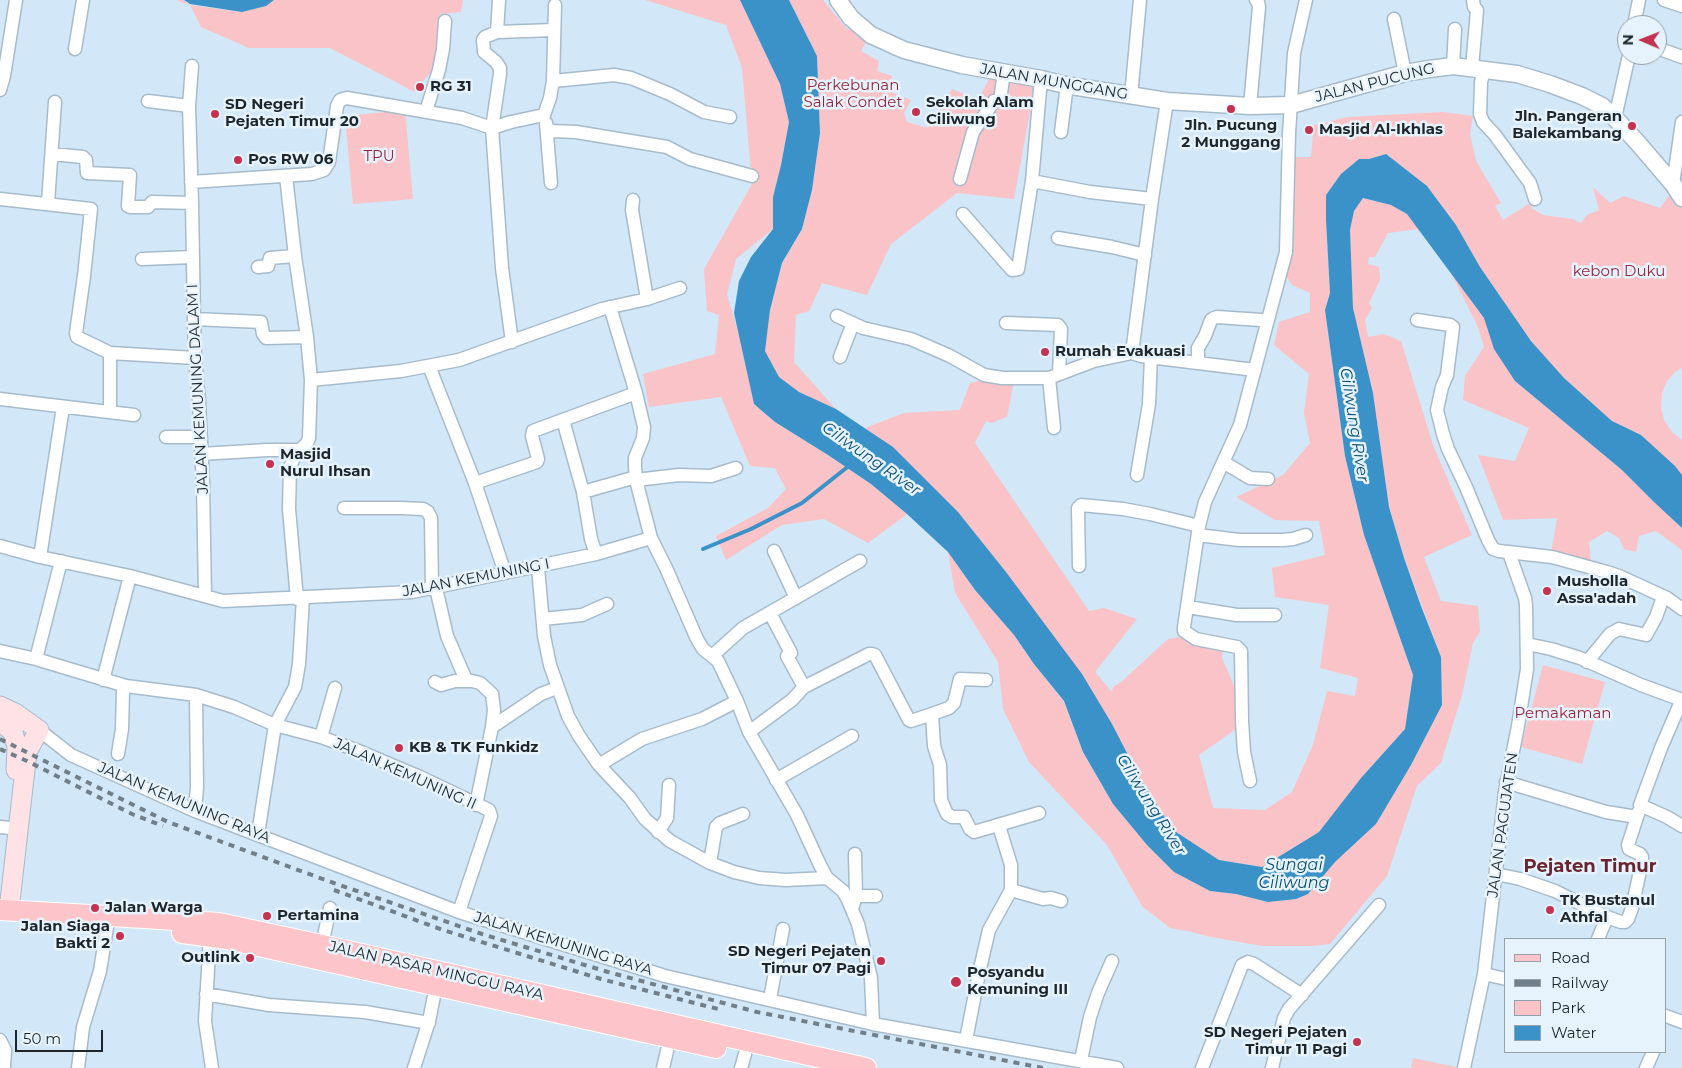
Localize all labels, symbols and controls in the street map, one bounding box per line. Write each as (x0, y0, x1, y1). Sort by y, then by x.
north arrow (1617, 15, 1667, 65)
text: N (1619, 34, 1637, 46)
street label: JALAN PUCUNG (1313, 59, 1437, 107)
street label: JALAN MUNGGANG (979, 60, 1129, 104)
park label: Perkebunan Salak Condet (803, 77, 903, 112)
place label: RG 31 (430, 78, 472, 96)
marker: RG 31 (414, 81, 426, 93)
place label: Sekolah Alam Ciliwung (926, 94, 1034, 129)
place label: SD Negeri Pejaten Timur 20 (225, 96, 359, 131)
marker: Jln. Pucung 2 Munggang (1225, 103, 1237, 115)
marker: Sekolah Alam Ciliwung (910, 106, 922, 118)
marker: SD Negeri Pejaten Timur 20 (209, 108, 221, 120)
place label: Jln. Pangeran Balekambang (1512, 108, 1622, 143)
place label: Jln. Pucung 2 Munggang (1181, 117, 1281, 152)
marker: Jln. Pangeran Balekambang (1626, 120, 1638, 132)
place label: Masjid Al-Ikhlas (1319, 121, 1443, 139)
marker: Masjid Al-Ikhlas (1303, 124, 1315, 136)
park label: TPU (363, 148, 395, 166)
place label: Pos RW 06 (248, 151, 333, 169)
marker: Pos RW 06 (232, 154, 244, 166)
park label: kebon Duku (1573, 263, 1665, 281)
street label: JALAN KEMUNING DALAM I (184, 283, 212, 495)
place label: Rumah Evakuasi (1055, 343, 1185, 361)
marker: Rumah Evakuasi (1039, 346, 1051, 358)
water label: Ciliwung River (1335, 366, 1373, 484)
water label: Ciliwung River (818, 418, 924, 500)
place label: Masjid Nurul Ihsan (280, 446, 371, 481)
marker: Masjid Nurul Ihsan (264, 458, 276, 470)
street label: JALAN KEMUNING I (401, 555, 551, 601)
place label: Musholla Assa'adah (1557, 573, 1636, 608)
marker: Musholla Assa'adah (1541, 585, 1553, 597)
park label: Pemakaman (1515, 705, 1611, 723)
street label: JALAN KEMUNING II (331, 734, 479, 814)
place label: KB & TK Funkidz (409, 739, 539, 757)
marker: KB & TK Funkidz (393, 742, 405, 754)
water label: Ciliwung River (1112, 751, 1190, 859)
street label: JALAN PAGUJATEN (1484, 751, 1522, 899)
street label: JALAN KEMUNING RAYA (95, 758, 273, 848)
water label: Sungai Ciliwung (1258, 855, 1330, 893)
district label: Pejaten Timur (1524, 856, 1656, 878)
place label: TK Bustanul Athfal (1560, 892, 1655, 927)
place label: Jalan Warga (105, 899, 203, 917)
marker: Jalan Warga (89, 902, 101, 914)
marker: TK Bustanul Athfal (1544, 904, 1556, 916)
place label: Pertamina (277, 907, 359, 925)
street label: JALAN KEMUNING RAYA (472, 908, 654, 980)
marker: Pertamina (261, 910, 273, 922)
place label: Jalan Siaga Bakti 2 (21, 918, 110, 953)
marker: Jalan Siaga Bakti 2 (114, 930, 126, 942)
street label: JALAN PASAR MINGGU RAYA (327, 937, 545, 1005)
legend (1504, 938, 1667, 1053)
place label: SD Negeri Pejaten Timur 07 Pagi (728, 943, 871, 978)
text: Road (1551, 948, 1590, 967)
place label: Outlink (181, 949, 240, 967)
marker: Outlink (244, 952, 256, 964)
marker: SD Negeri Pejaten Timur 07 Pagi (875, 955, 887, 967)
place label: Posyandu Kemuning III (967, 964, 1068, 999)
text: Railway (1551, 973, 1608, 992)
marker: Posyandu Kemuning III (949, 975, 963, 989)
text: Park (1551, 998, 1585, 1017)
scale bar (18, 1020, 105, 1052)
text: Water (1551, 1023, 1597, 1042)
place label: SD Negeri Pejaten Timur 11 Pagi (1204, 1024, 1347, 1059)
text: 50 m (23, 1029, 61, 1048)
marker: SD Negeri Pejaten Timur 11 Pagi (1351, 1036, 1363, 1048)

